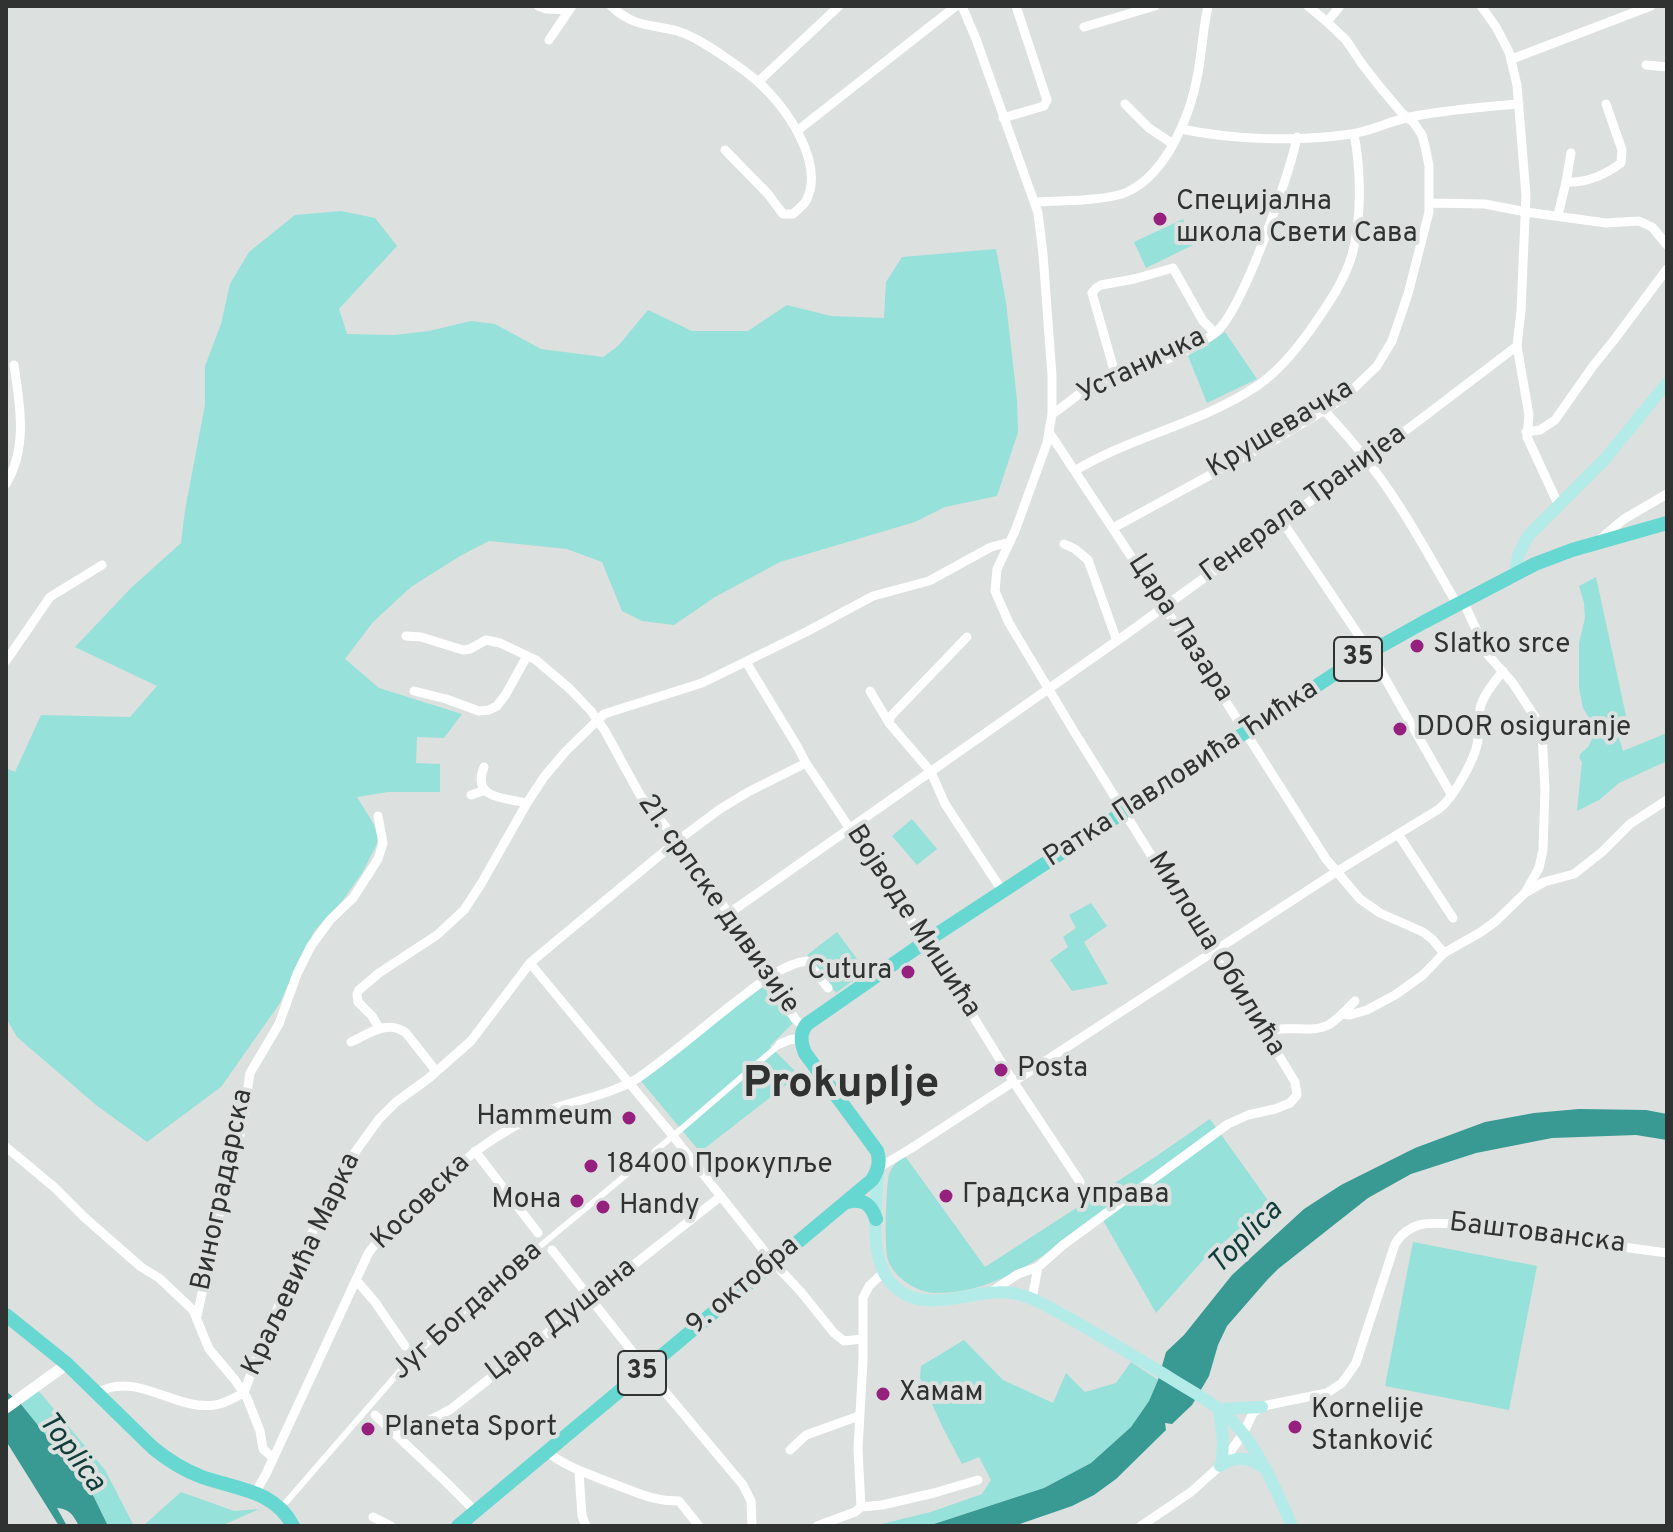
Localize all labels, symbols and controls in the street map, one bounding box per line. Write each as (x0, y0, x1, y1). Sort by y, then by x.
place label: Специјална школа Свети Сава (1176, 186, 1417, 252)
marker: Специјална школа Свети Сава (1151, 210, 1169, 228)
street label: Устаничка (1073, 322, 1211, 412)
street label: Крушевачка (1202, 373, 1360, 487)
street label: Генерала Транијеа (1195, 419, 1413, 591)
street label: Цара Лазара (1119, 549, 1239, 709)
place label: Slatko srce (1433, 629, 1570, 663)
road number: 35 (1334, 637, 1382, 681)
marker: Slatko srce (1408, 637, 1426, 655)
street label: Ратка Павловића Ћићка (1039, 674, 1325, 876)
place label: DDOR osiguranje (1416, 712, 1631, 746)
marker: DDOR osiguranje (1391, 720, 1409, 738)
street label: 21. српске дивизије (629, 789, 805, 1021)
street label: Војводе Мишића (837, 820, 987, 1024)
street label: Милоша Обилића (1139, 847, 1291, 1063)
place label: Cutura (807, 955, 892, 989)
marker: Cutura (899, 963, 917, 981)
place label: Posta (1017, 1053, 1088, 1087)
district label: Prokuplje (743, 1061, 939, 1113)
marker: Posta (992, 1061, 1010, 1079)
street label: Виноградарска (186, 1086, 262, 1294)
place label: Hammeum (476, 1101, 613, 1135)
marker: Hammeum (620, 1109, 638, 1127)
street label: Краљевића Марка (237, 1148, 369, 1382)
street label: Косовска (366, 1148, 478, 1258)
place label: 18400 Прокупље (607, 1149, 833, 1183)
marker: 18400 Прокупље (582, 1157, 600, 1175)
place label: Градска управа (962, 1179, 1169, 1213)
place label: Мона (491, 1184, 561, 1218)
marker: Градска управа (937, 1187, 955, 1205)
place label: Handy (619, 1190, 700, 1224)
marker: Мона (568, 1192, 586, 1210)
water label: Toplica (1202, 1194, 1292, 1284)
marker: Handy (594, 1198, 612, 1216)
street label: Баштованска (1447, 1208, 1627, 1262)
street label: 9. октобра (681, 1230, 807, 1344)
street label: Југ Богданова (386, 1236, 550, 1388)
street label: Цара Душана (480, 1252, 644, 1390)
road number: 35 (618, 1351, 666, 1395)
place label: Хамам (899, 1377, 984, 1411)
marker: Хамам (874, 1385, 892, 1403)
place label: Kornelije Stanković (1311, 1394, 1434, 1460)
water label: Toplica (28, 1406, 112, 1500)
place label: Planeta Sport (384, 1412, 557, 1446)
marker: Kornelije Stanković (1286, 1418, 1304, 1436)
marker: Planeta Sport (359, 1420, 377, 1438)

